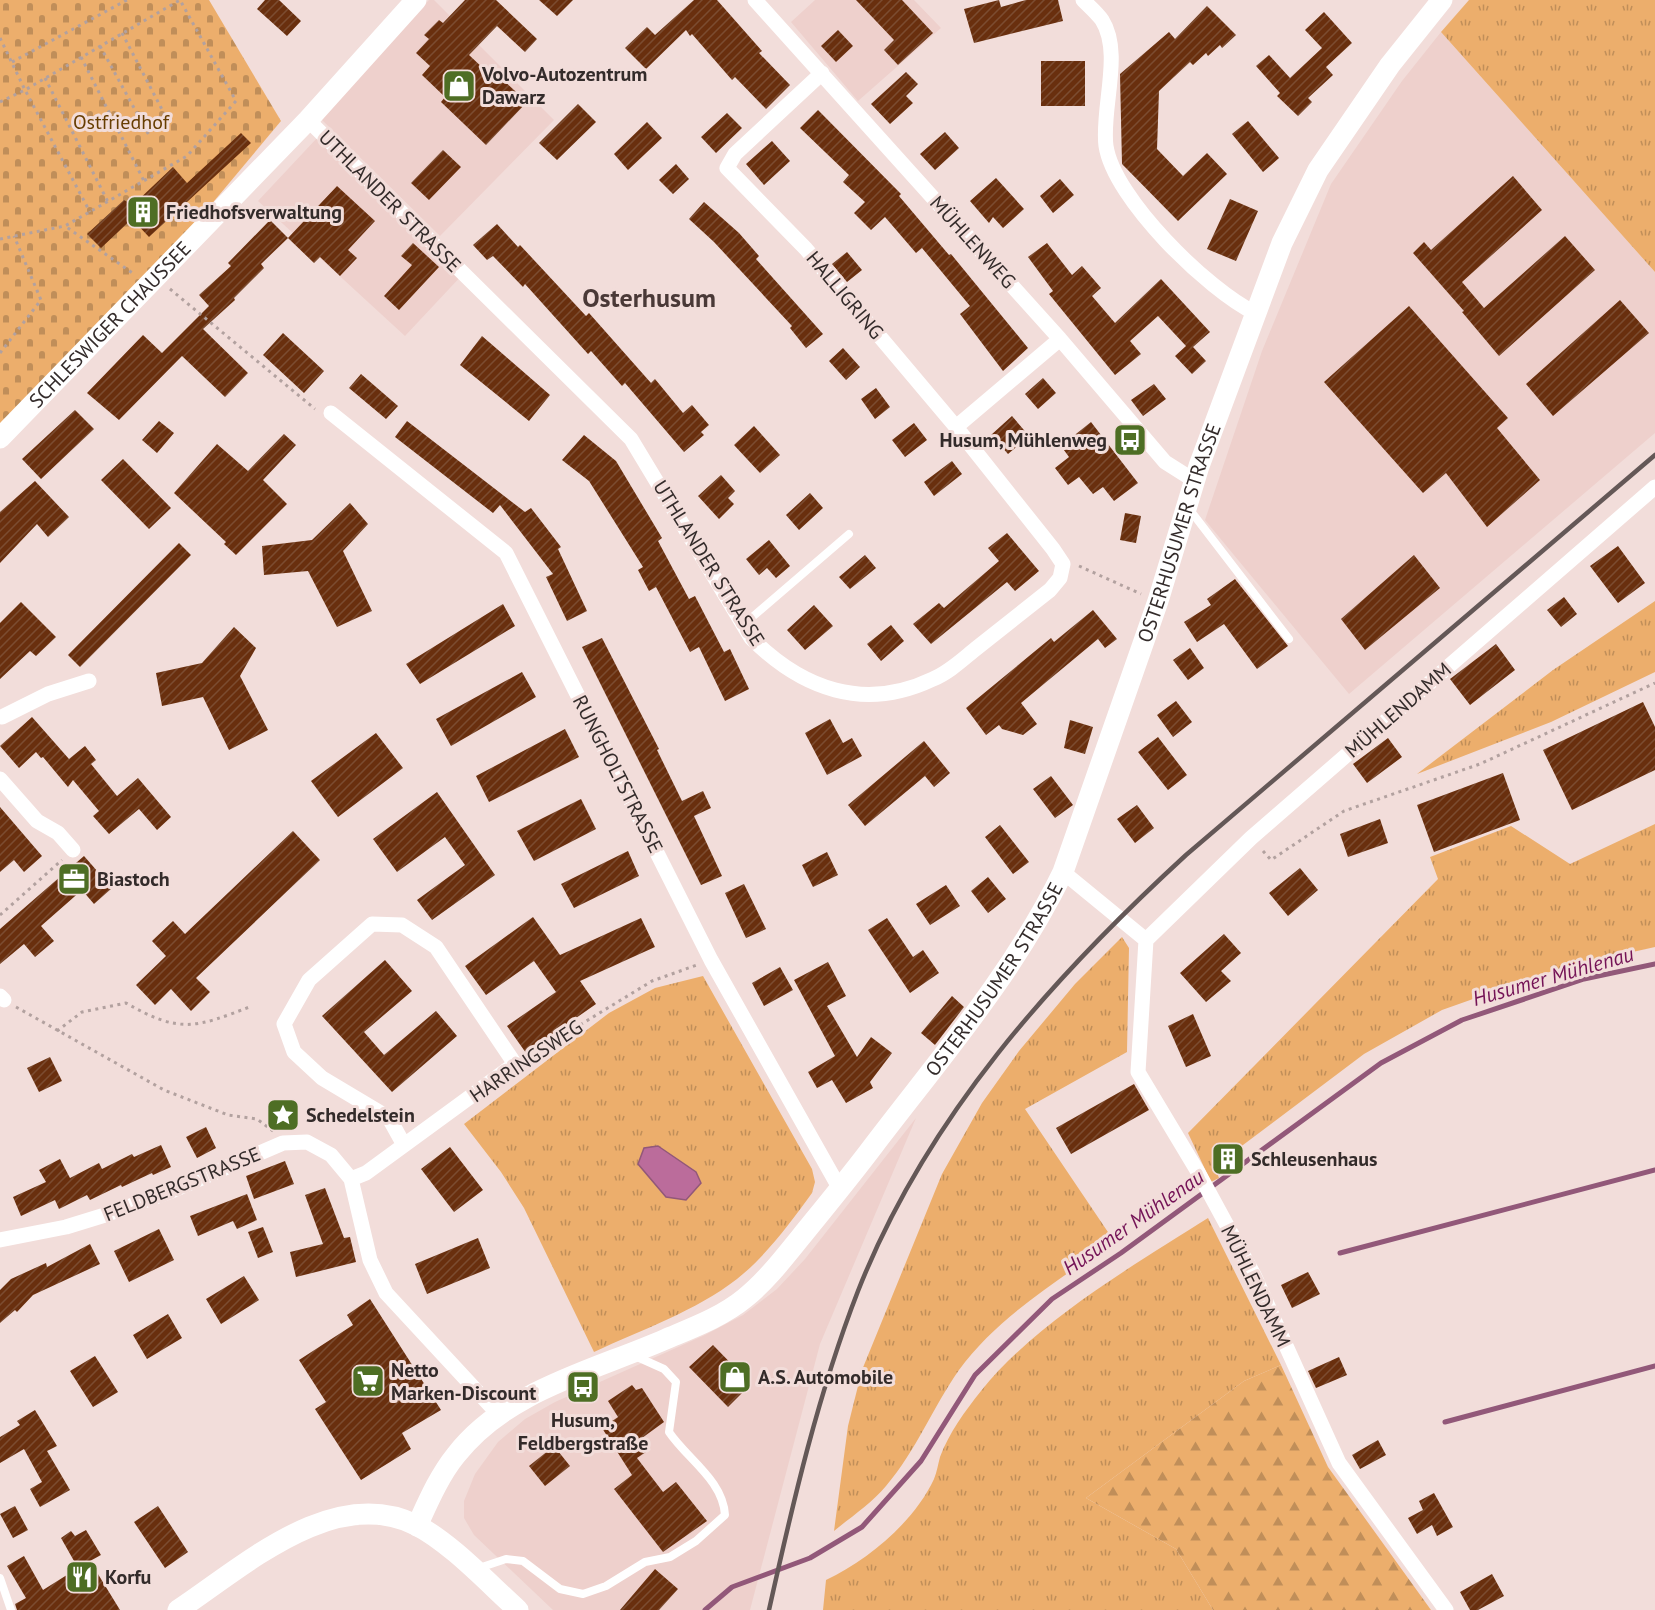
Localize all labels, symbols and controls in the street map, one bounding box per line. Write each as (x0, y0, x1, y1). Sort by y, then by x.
place label: Volvo-Autozentrum Dawarz (481, 61, 647, 110)
shop icon: Volvo-Autozentrum Dawarz (441, 68, 477, 104)
park label: Ostfriedhof (73, 109, 171, 135)
street label: UTHLANDER STRASSE (313, 124, 467, 278)
street label: MÜHLENWEG (924, 190, 1022, 294)
building icon: Friedhofsverwaltung (125, 194, 161, 230)
place label: Friedhofsverwaltung (166, 199, 342, 225)
street label: SCHLESWIGER CHAUSSEE (23, 236, 197, 413)
street label: HALLIGRING (801, 246, 889, 344)
district label: Osterhusum (582, 281, 716, 314)
street label: OSTERHUSUMER STRASSE (1131, 420, 1227, 646)
bus stop icon: Husum, Mühlenweg (1112, 422, 1148, 458)
place label: Husum, Mühlenweg (940, 427, 1107, 453)
street label: UTHLANDER STRASSE (647, 475, 771, 651)
street label: MÜHLENDAMM (1339, 657, 1457, 763)
street label: RUNGHOLTSTRASSE (567, 691, 669, 857)
office icon: Biastoch (56, 861, 92, 897)
place label: Biastoch (97, 866, 170, 892)
street label: OSTERHUSUMER STRASSE (919, 878, 1069, 1081)
water label: Husumer Mühlenau (1469, 940, 1637, 1012)
street label: HARRINGSWEG (465, 1014, 587, 1108)
place icon: Schedelstein (265, 1097, 301, 1133)
place label: Schedelstein (306, 1102, 415, 1128)
street label: FELDBERGSTRASSE (100, 1141, 264, 1227)
building icon: Schleusenhaus (1210, 1141, 1246, 1177)
place label: Schleusenhaus (1251, 1146, 1377, 1172)
water label: Husumer Mühlenau (1057, 1163, 1209, 1281)
street label: MÜHLENDAMM (1215, 1221, 1297, 1351)
place label: Netto Marken-Discount (391, 1357, 536, 1406)
shop icon: A.S. Automobile (717, 1359, 753, 1395)
supermarket icon: Netto Marken-Discount (350, 1363, 386, 1399)
place label: A.S. Automobile (758, 1364, 893, 1390)
bus stop icon: Husum, Feldbergstraße (565, 1369, 601, 1405)
place label: Husum, Feldbergstraße (518, 1407, 648, 1456)
restaurant icon: Korfu (64, 1559, 100, 1595)
place label: Korfu (105, 1564, 151, 1590)

